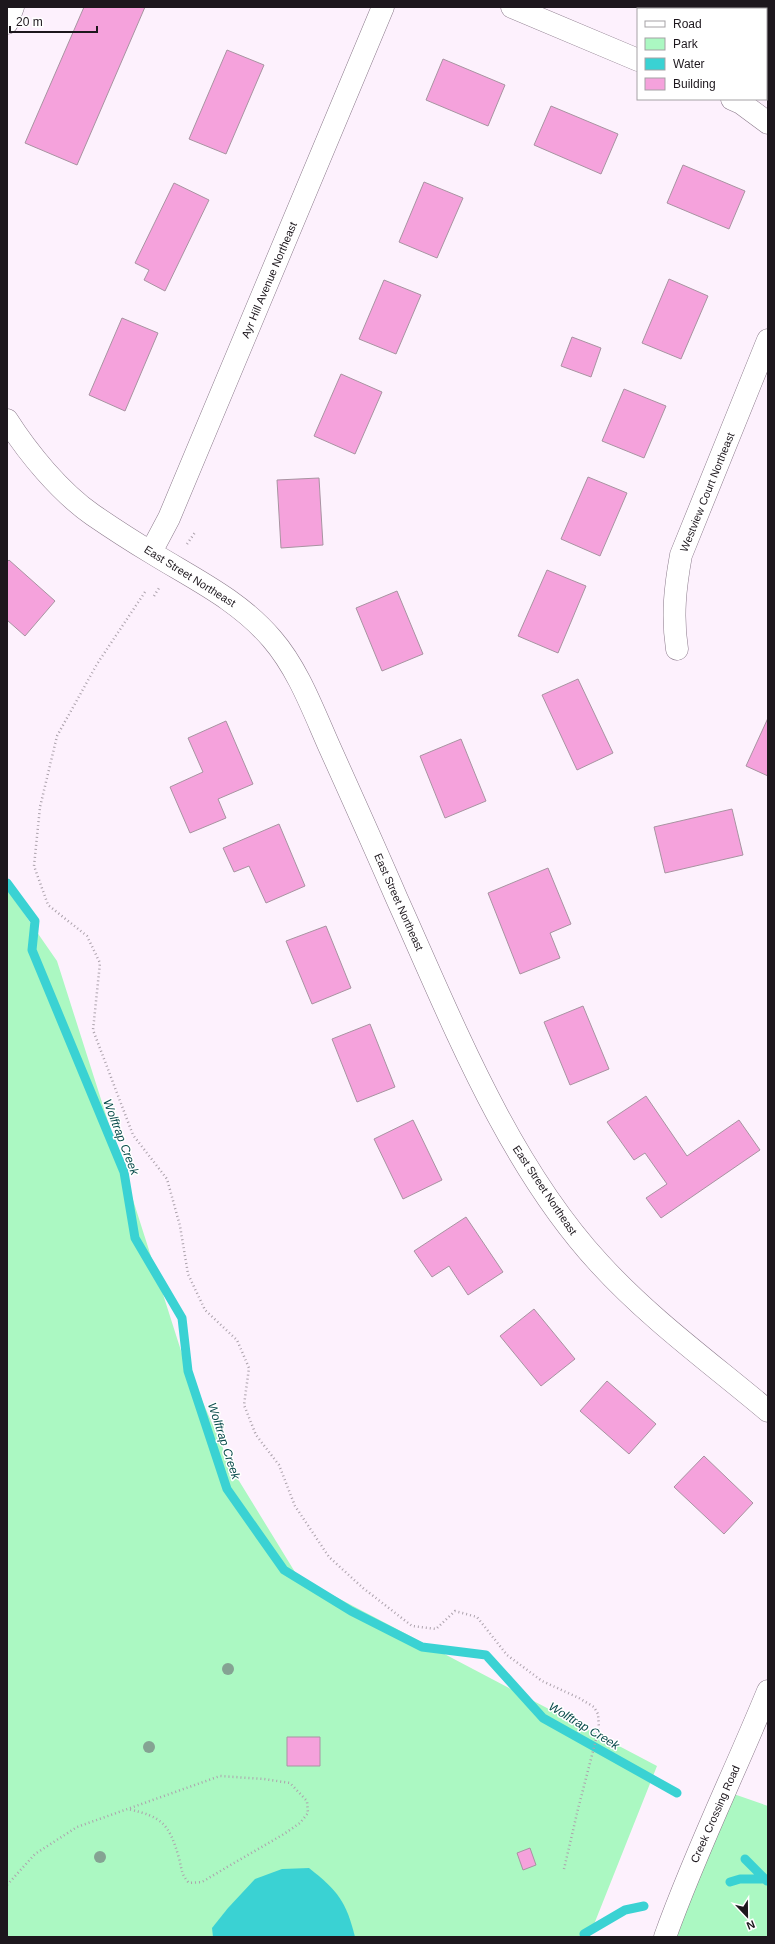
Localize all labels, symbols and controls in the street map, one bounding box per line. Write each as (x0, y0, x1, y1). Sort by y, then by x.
scale bar (10, 8, 97, 34)
legend (637, 8, 767, 100)
text: 20 m (16, 15, 43, 29)
text: Road (673, 17, 702, 31)
text: Park (673, 37, 699, 51)
text: Water (673, 57, 705, 71)
text: Building (673, 77, 716, 91)
street label: Ayr Hill Avenue Northeast (239, 220, 299, 340)
street label: Westview Court Northeast (678, 431, 736, 553)
street label: East Street Northeast (142, 543, 238, 609)
street label: East Street Northeast (372, 852, 426, 952)
water label: Wolftrap Creek (100, 1097, 142, 1178)
street label: East Street Northeast (511, 1143, 579, 1237)
water label: Wolftrap Creek (205, 1401, 243, 1482)
water label: Wolftrap Creek (546, 1699, 623, 1753)
street label: Creek Crossing Road (688, 1764, 742, 1864)
north arrow (727, 1896, 767, 1936)
text: N (745, 1918, 757, 1932)

